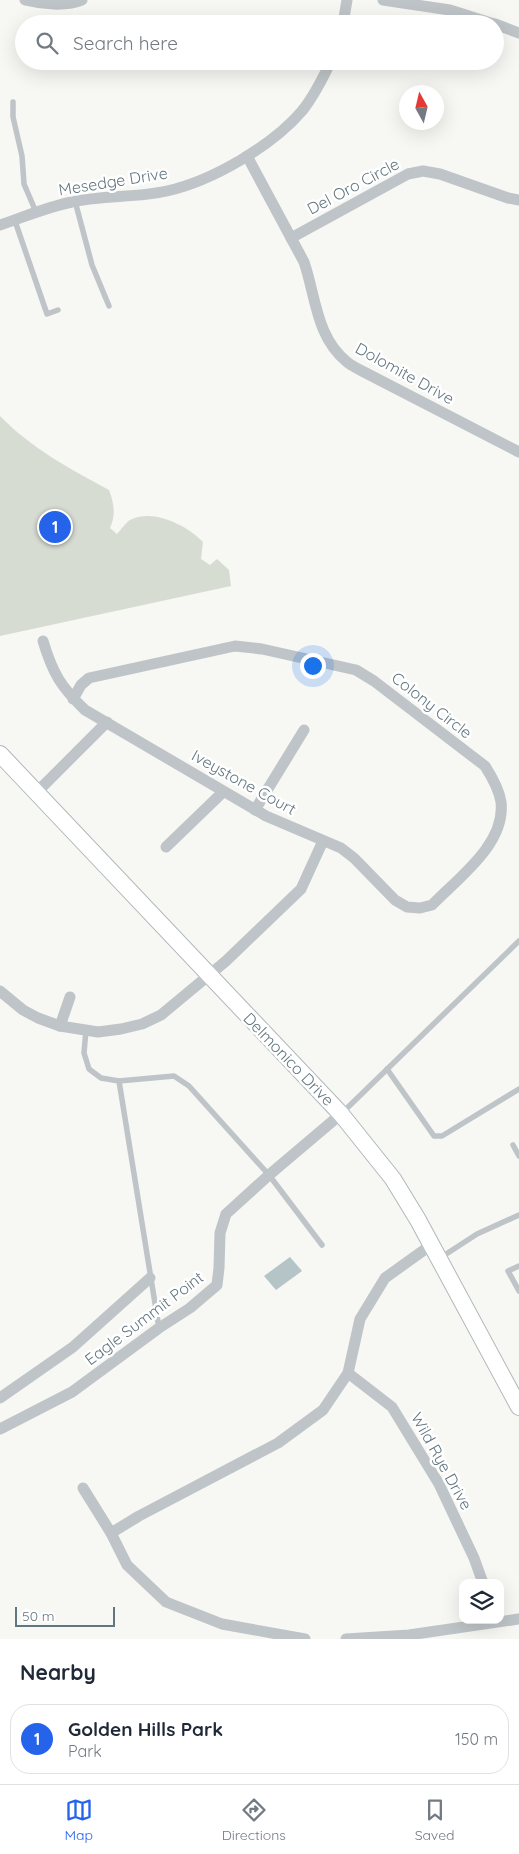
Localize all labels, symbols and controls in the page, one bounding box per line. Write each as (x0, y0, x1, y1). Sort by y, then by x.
search box (15, 15, 504, 70)
icon: search (33, 29, 61, 57)
text: Search here (73, 31, 178, 55)
north arrow (399, 85, 444, 130)
street label: Del Oro Circle (304, 153, 402, 219)
street label: Mesedge Drive (57, 163, 169, 199)
street label: Dolomite Drive (352, 338, 458, 408)
pin: 1 (39, 508, 71, 546)
your location (300, 653, 326, 679)
street label: Colony Circle (388, 667, 476, 743)
street label: Iveystone Court (188, 745, 300, 819)
street label: Delmonico Drive (239, 1008, 339, 1110)
street label: Eagle Summit Point (81, 1267, 207, 1369)
street label: Wild Rye Drive (407, 1409, 477, 1513)
map controls (459, 1579, 504, 1624)
button: layers (459, 1579, 504, 1624)
scale bar (15, 1604, 115, 1627)
text: 50 m (22, 1607, 55, 1625)
text: Nearby (20, 1659, 96, 1685)
text: Golden Hills Park (68, 1717, 223, 1741)
text: 1 (34, 1729, 40, 1749)
text: 150 m (455, 1729, 498, 1749)
text: Park (68, 1741, 102, 1761)
tab: Map (64, 1796, 93, 1844)
tab: Directions (222, 1796, 286, 1844)
tab: Saved (415, 1796, 455, 1844)

